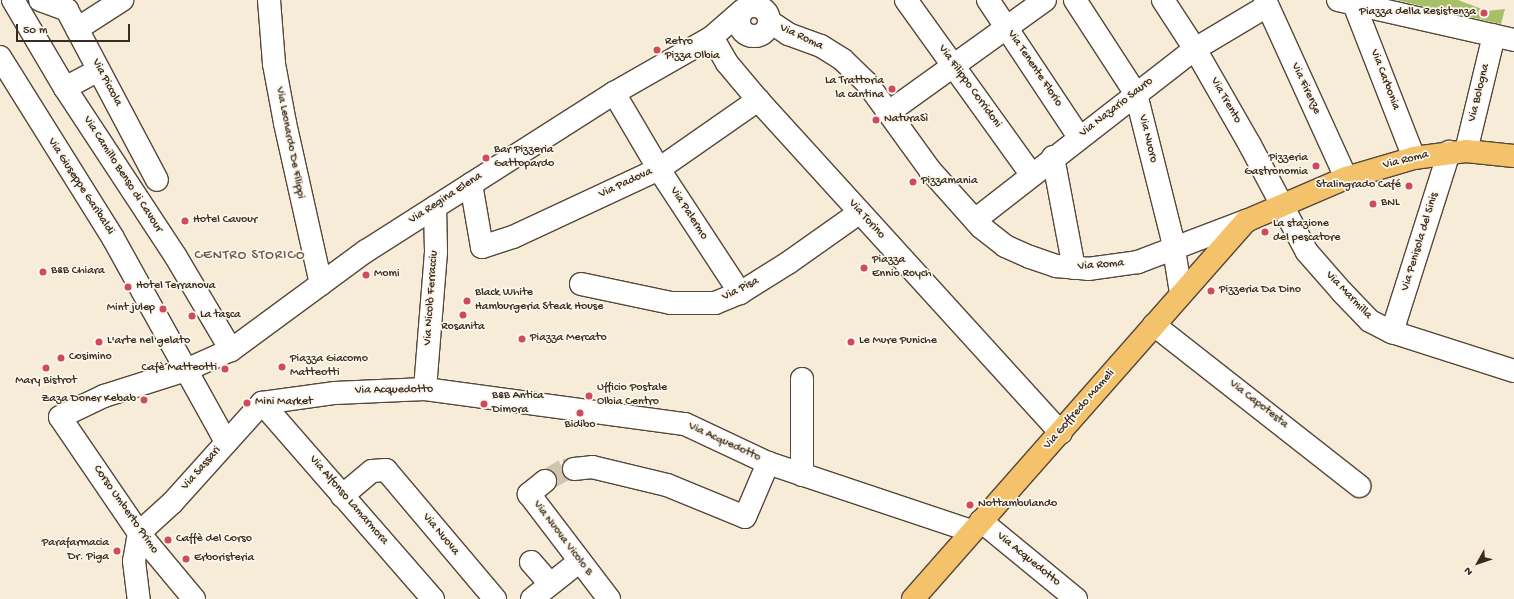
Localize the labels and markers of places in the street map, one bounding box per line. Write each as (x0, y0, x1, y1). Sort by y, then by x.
place label: Piazza della Resistenza (1359, 6, 1476, 20)
marker: Piazza della Resistenza (1479, 8, 1489, 18)
place label: Retro Pizza Olbia (665, 36, 720, 64)
marker: Retro Pizza Olbia (652, 45, 662, 55)
place label: La Trattoria la cantina (825, 75, 884, 103)
marker: La Trattoria la cantina (887, 84, 897, 94)
place label: NaturaSì (884, 113, 928, 127)
marker: NaturaSì (871, 115, 881, 125)
place label: Bar Pizzeria Gattopardo (494, 144, 554, 172)
place label: Pizzeria Gastronomia (1244, 152, 1308, 180)
marker: Bar Pizzeria Gattopardo (481, 153, 491, 163)
marker: Pizzeria Gastronomia (1311, 161, 1321, 171)
place label: Pizzamania (921, 175, 978, 189)
marker: Pizzamania (908, 177, 918, 187)
place label: Stalingrado Café (1316, 179, 1401, 193)
marker: Stalingrado Café (1404, 181, 1414, 191)
place label: BNL (1381, 197, 1399, 211)
marker: BNL (1368, 199, 1378, 209)
place label: Hotel Cavour (193, 214, 257, 228)
marker: Hotel Cavour (180, 216, 190, 226)
place label: La stazione del pescatore (1273, 218, 1341, 246)
marker: La stazione del pescatore (1260, 227, 1270, 237)
place label: Piazza Ennio Roych (872, 254, 931, 282)
marker: Piazza Ennio Roych (859, 263, 869, 273)
place label: B&B Chiara (51, 265, 105, 279)
marker: B&B Chiara (38, 267, 48, 277)
place label: Momi (374, 268, 400, 282)
marker: Momi (361, 270, 371, 280)
place label: Hotel Terranova (136, 280, 216, 294)
marker: Hotel Terranova (123, 282, 133, 292)
place label: Pizzeria Da Dino (1219, 284, 1301, 298)
marker: Pizzeria Da Dino (1206, 286, 1216, 296)
place label: Black White Hamburgeria Steak House (475, 287, 603, 315)
marker: Black White Hamburgeria Steak House (462, 296, 472, 306)
place label: Mint julep (107, 302, 155, 316)
marker: Mint julep (158, 304, 168, 314)
place label: La tasca (200, 309, 241, 323)
marker: Rosanita (458, 310, 468, 320)
marker: La tasca (187, 311, 197, 321)
place label: Rosanita (441, 321, 485, 335)
place label: Piazza Mercato (530, 332, 607, 346)
marker: Piazza Mercato (517, 334, 527, 344)
place label: L'arte nel gelato (107, 335, 190, 349)
place label: Le Mure Puniche (859, 335, 937, 349)
marker: L'arte nel gelato (94, 337, 104, 347)
marker: Le Mure Puniche (846, 337, 856, 347)
place label: Cosimino (69, 351, 112, 365)
marker: Cosimino (56, 353, 66, 363)
place label: Piazza Giacomo Matteotti (290, 353, 368, 381)
place label: Cafè Matteotti (142, 362, 217, 376)
marker: Piazza Giacomo Matteotti (277, 362, 287, 372)
marker: Mary Bistrot (41, 363, 51, 373)
marker: Cafè Matteotti (220, 364, 230, 374)
place label: Mary Bistrot (15, 375, 77, 389)
place label: Ufficio Postale Olbia Centro (597, 382, 667, 410)
place label: B&B Antica Dimora (492, 390, 544, 418)
marker: Ufficio Postale Olbia Centro (584, 391, 594, 401)
place label: Zaza Doner Kebab (42, 393, 136, 407)
marker: Zaza Doner Kebab (139, 395, 149, 405)
place label: Mini Market (255, 396, 313, 410)
marker: Mini Market (242, 398, 252, 408)
marker: B&B Antica Dimora (479, 399, 489, 409)
marker: Bidibo (575, 408, 585, 418)
place label: Bidibo (565, 419, 595, 433)
place label: Nottambulando (978, 498, 1057, 512)
marker: Nottambulando (965, 500, 975, 510)
place label: Caffè del Corso (176, 533, 252, 547)
marker: Caffè del Corso (163, 535, 173, 545)
place label: Parafarmacia Dr. Piga (42, 537, 109, 565)
marker: Parafarmacia Dr. Piga (112, 546, 122, 556)
place label: Erboristeria (194, 552, 254, 566)
marker: Erboristeria (181, 554, 191, 564)

